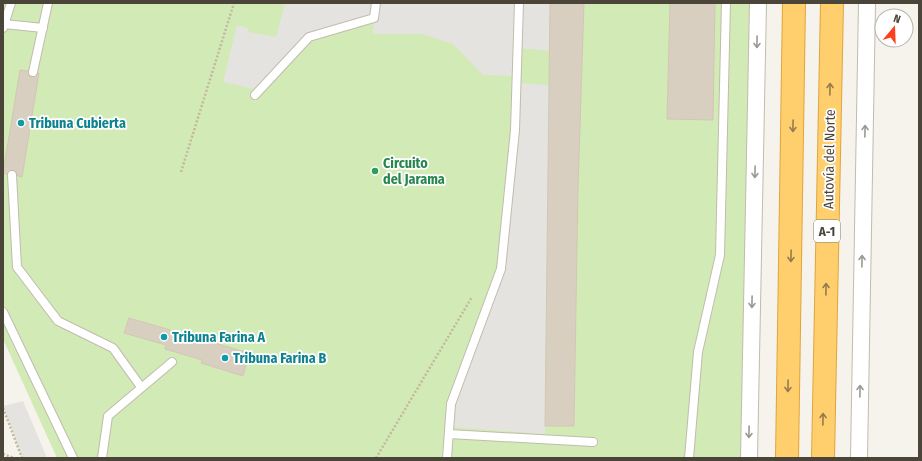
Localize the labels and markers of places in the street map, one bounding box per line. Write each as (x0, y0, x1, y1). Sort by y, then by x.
place label: Tribuna Cubierta (29, 115, 126, 132)
marker: Tribuna Cubierta (16, 118, 26, 128)
place label: Circuito del Jarama (383, 155, 445, 188)
marker: Circuito del Jarama (370, 166, 380, 176)
place label: Tribuna Farina A (172, 329, 266, 346)
marker: Tribuna Farina A (159, 332, 169, 342)
place label: Tribuna Farina B (233, 350, 327, 367)
marker: Tribuna Farina B (220, 353, 230, 363)

